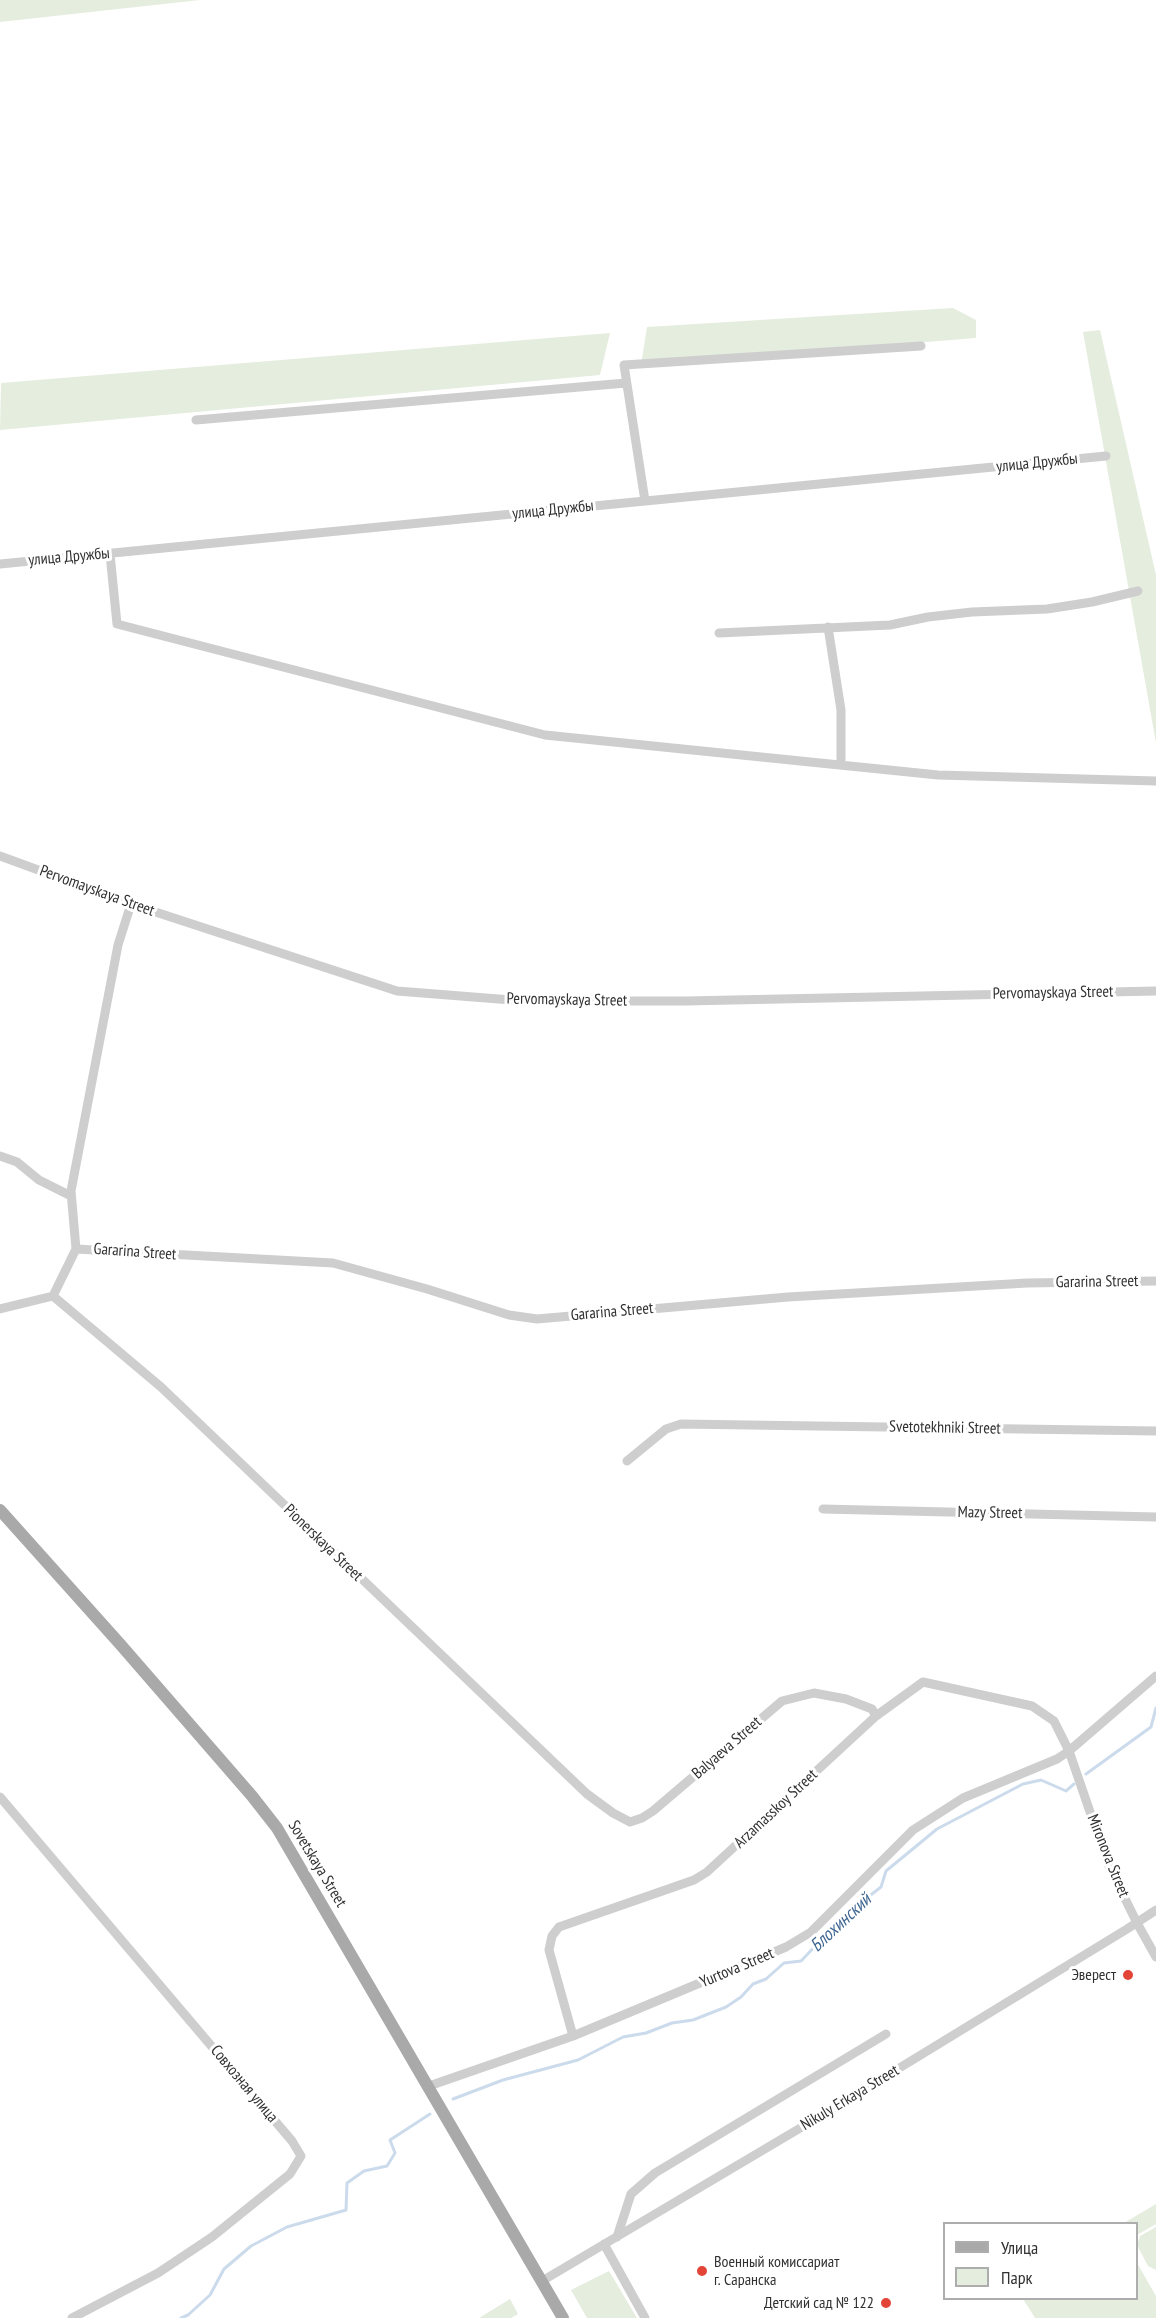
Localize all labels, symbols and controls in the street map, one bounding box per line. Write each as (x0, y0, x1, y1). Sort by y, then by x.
street label: улица Дружбы (995, 449, 1079, 477)
street label: улица Дружбы (511, 496, 595, 524)
street label: улица Дружбы (27, 544, 111, 570)
street label: Pervomayskaya Street (37, 861, 157, 921)
street label: Pervomayskaya Street (993, 982, 1113, 1004)
street label: Pervomayskaya Street (507, 989, 627, 1011)
street label: Gararina Street (93, 1240, 177, 1264)
street label: Gararina Street (1055, 1272, 1139, 1292)
street label: Gararina Street (570, 1299, 654, 1325)
street label: Svetotekhniki Street (889, 1417, 1001, 1439)
street label: Pionerskaya Street (279, 1500, 367, 1586)
street label: Mazy Street (957, 1503, 1023, 1523)
street label: Balyaeva Street (688, 1713, 766, 1783)
street label: Arzamasskoy Street (730, 1765, 822, 1853)
street label: Mironova Street (1083, 1812, 1133, 1900)
street label: Sovetskaya Street (284, 1817, 350, 1911)
water label: Блохинский (806, 1889, 876, 1957)
street label: Yurtova Street (697, 1944, 777, 1992)
place label: Эверест (1071, 1965, 1116, 1985)
marker: Эверест (1121, 1968, 1135, 1982)
street label: Совхозная улица (206, 2042, 282, 2126)
street label: Nikuly Erkaya Street (797, 2061, 903, 2135)
legend (943, 2222, 1138, 2300)
text: Улица (1001, 2236, 1038, 2259)
place label: Военный комиссариат г. Саранска (714, 2252, 839, 2290)
marker: Военный комиссариат г. Саранска (695, 2264, 709, 2278)
text: Парк (1001, 2266, 1032, 2289)
place label: Детский сад № 122 (764, 2293, 874, 2313)
marker: Детский сад № 122 (879, 2296, 893, 2310)

